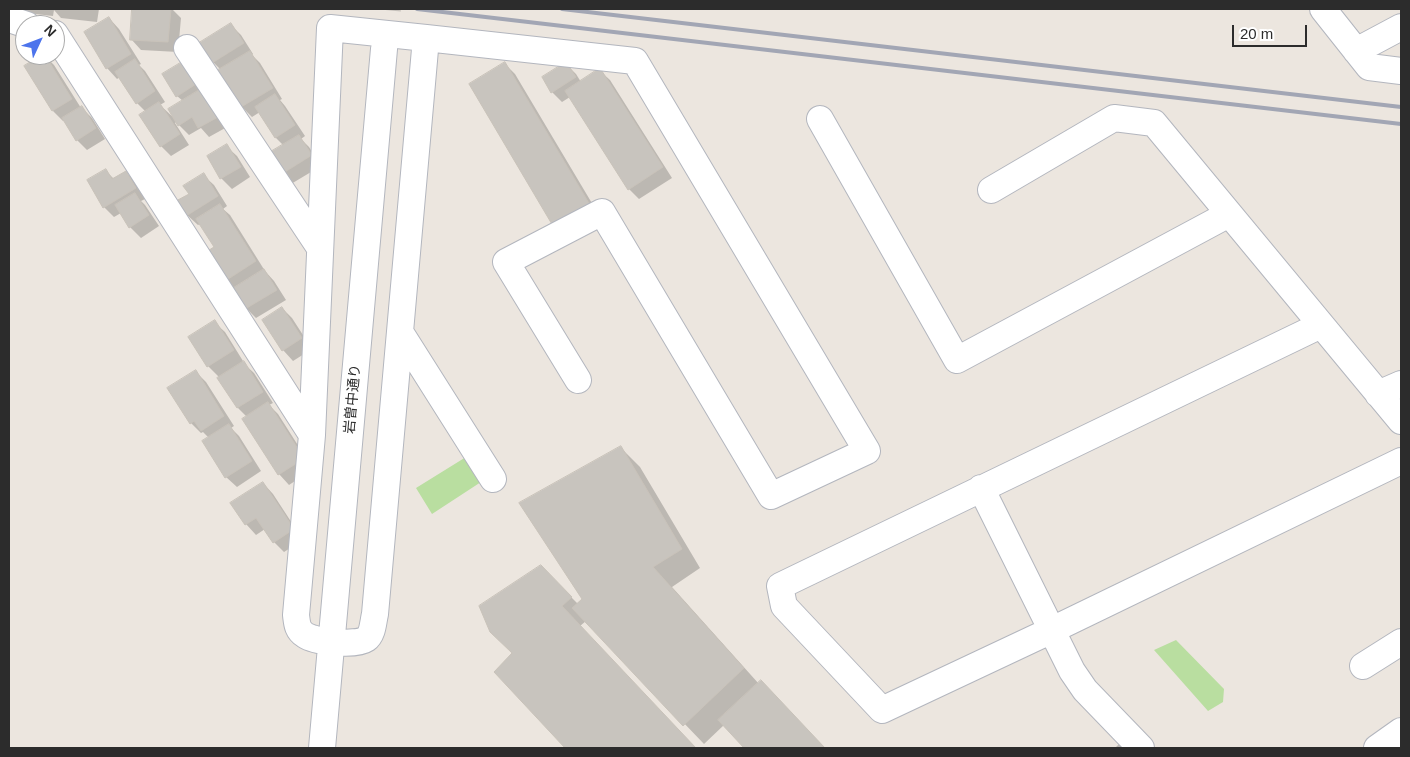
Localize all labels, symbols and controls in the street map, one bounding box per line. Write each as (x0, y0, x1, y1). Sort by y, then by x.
north arrow (15, 15, 65, 65)
scale bar (1235, 15, 1310, 47)
text: N (41, 21, 60, 40)
text: 20 m (1240, 25, 1273, 42)
street label: 岩曽中通り (342, 363, 364, 435)

